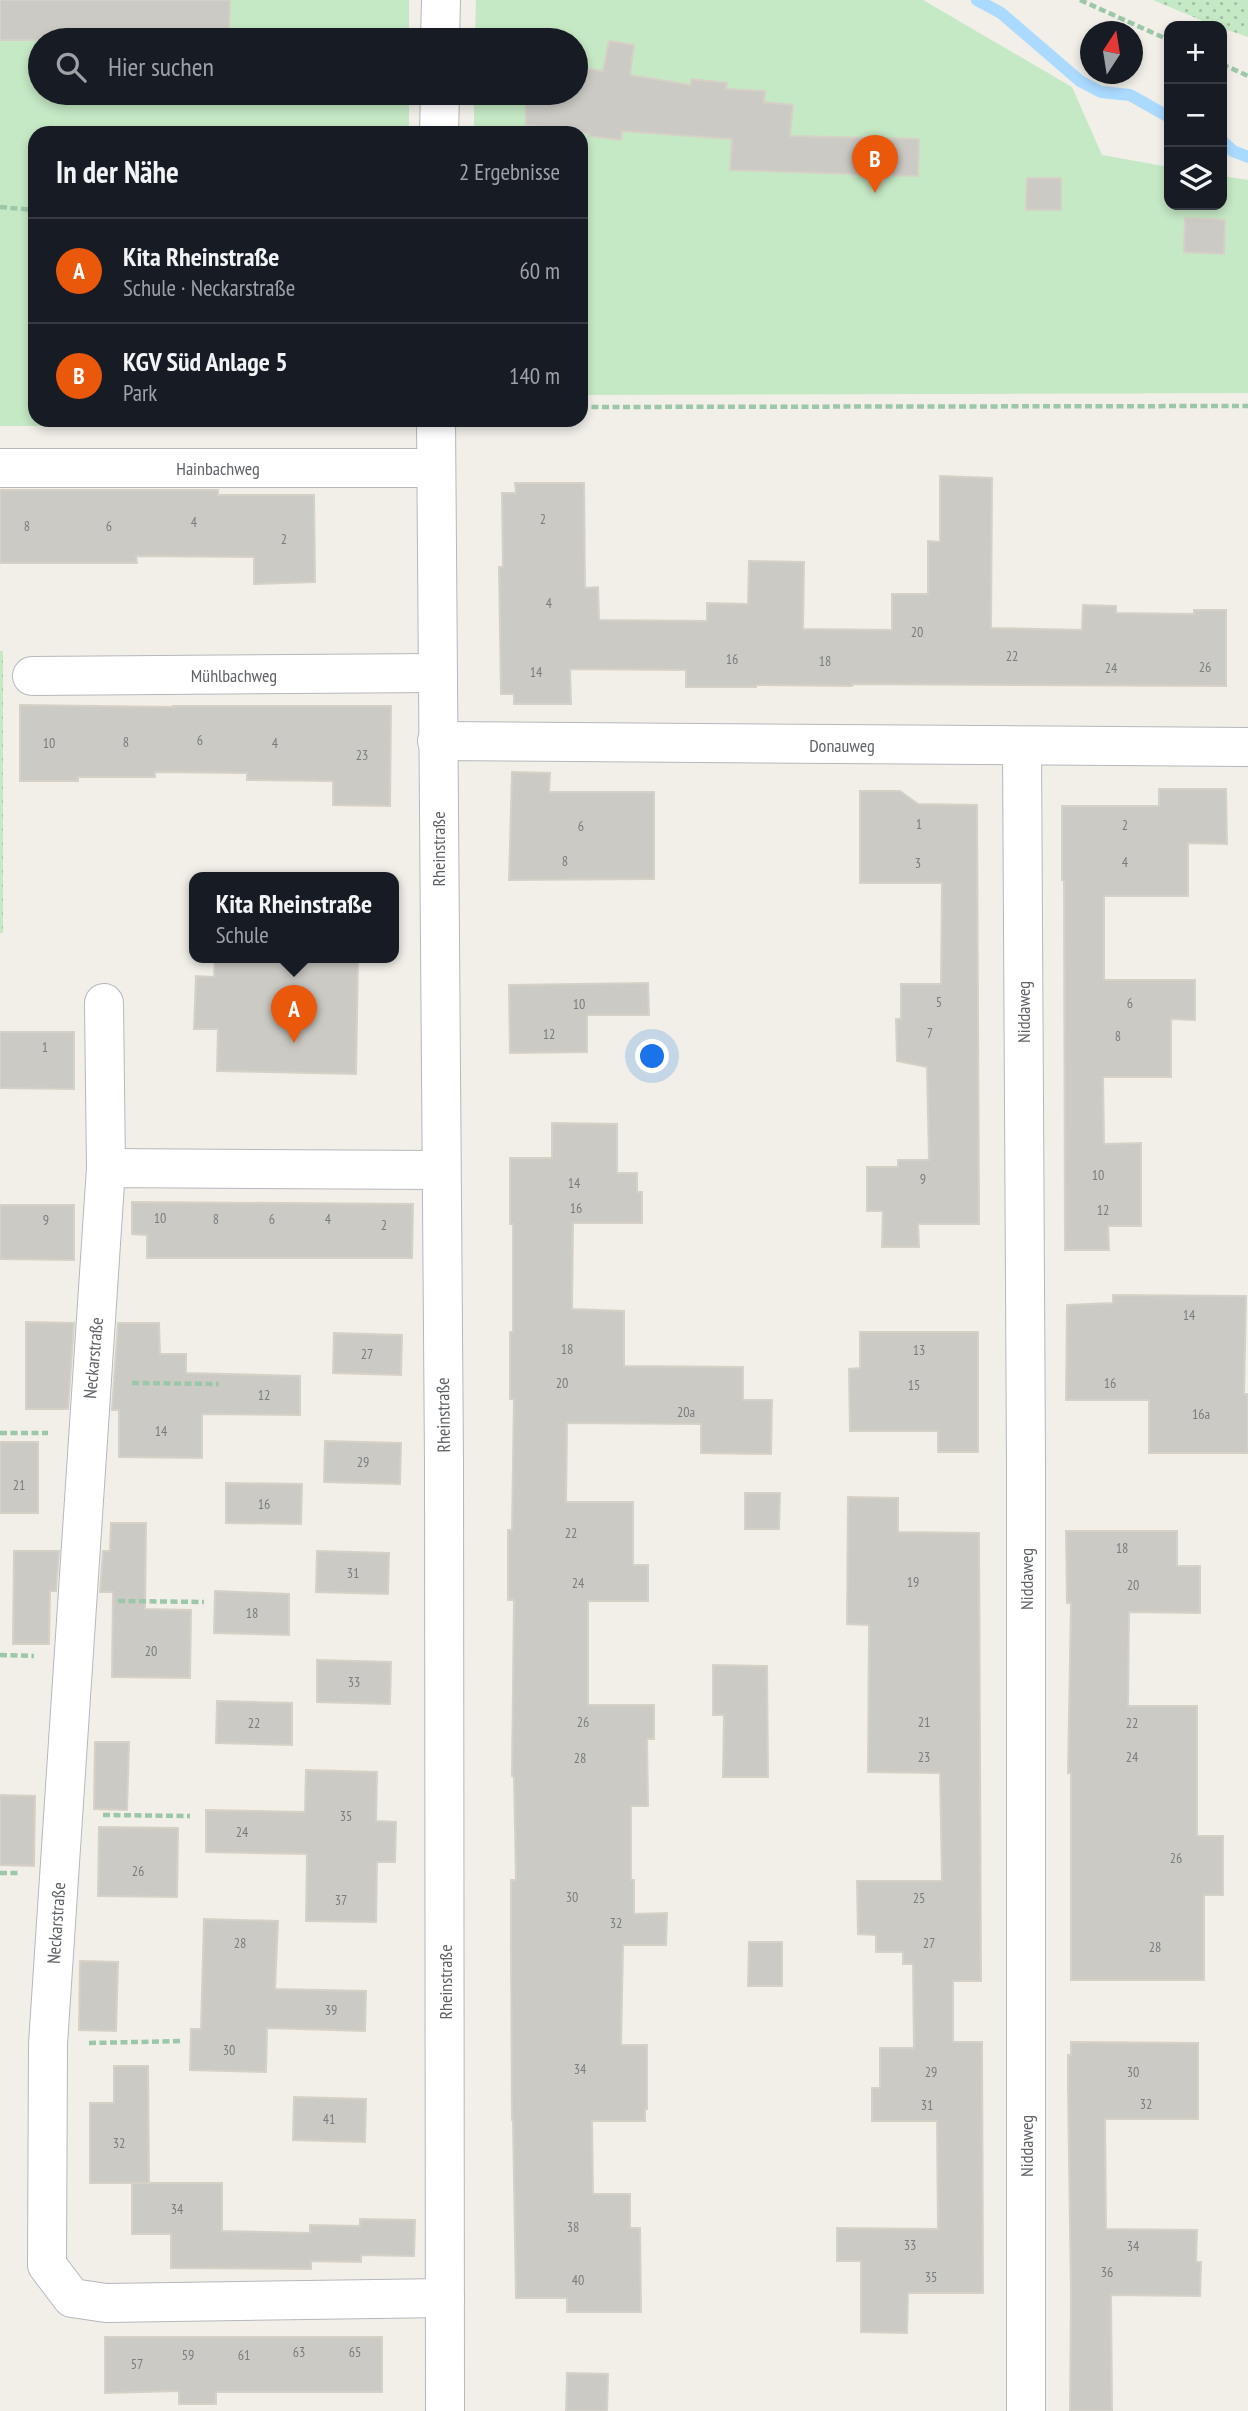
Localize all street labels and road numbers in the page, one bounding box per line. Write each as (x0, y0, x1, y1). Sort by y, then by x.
street label: Hainbachweg (176, 457, 260, 480)
street label: Mühlbachweg (191, 664, 277, 687)
street label: Donauweg (809, 734, 875, 757)
street label: Rheinstraße (427, 811, 450, 887)
street label: Niddaweg (1012, 981, 1035, 1043)
street label: Neckarstraße (78, 1316, 108, 1400)
street label: Rheinstraße (431, 1377, 455, 1453)
street label: Niddaweg (1015, 1548, 1038, 1610)
street label: Neckarstraße (42, 1881, 70, 1965)
street label: Rheinstraße (434, 1944, 457, 2020)
street label: Niddaweg (1015, 2115, 1038, 2177)

